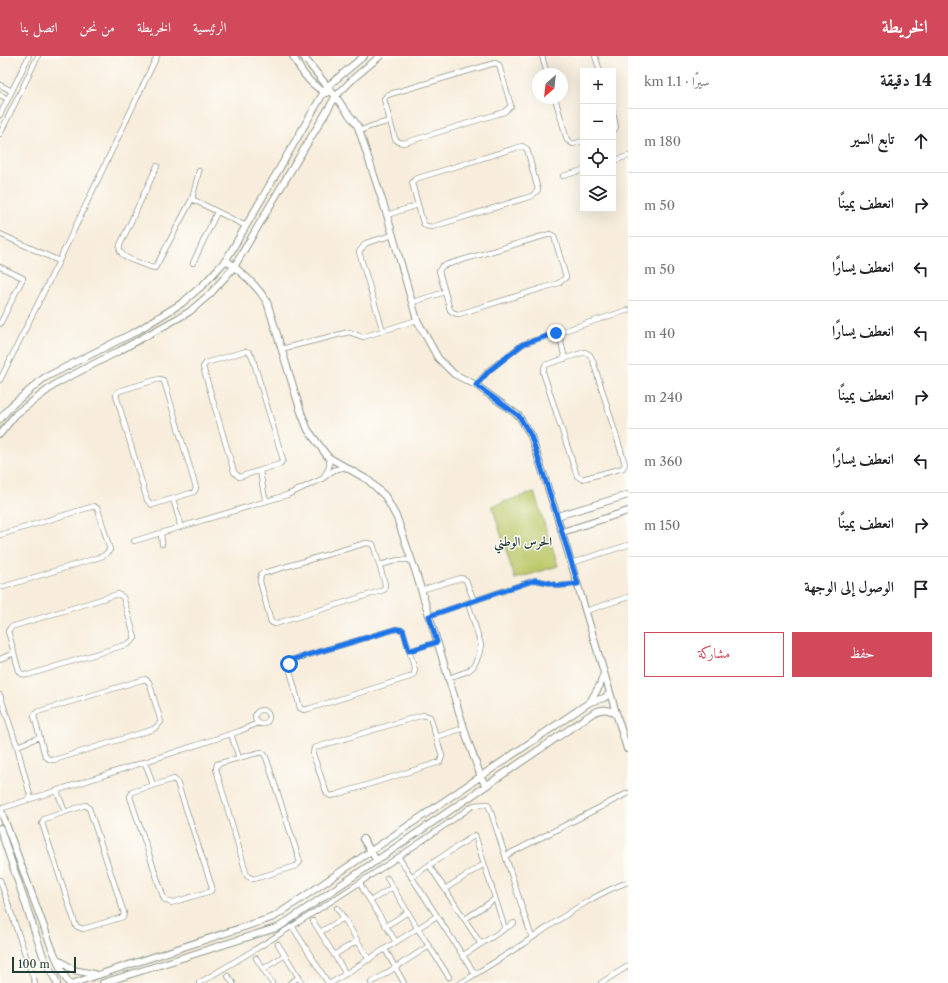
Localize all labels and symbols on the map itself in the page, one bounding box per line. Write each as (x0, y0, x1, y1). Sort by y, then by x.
north arrow (532, 68, 568, 104)
route end (547, 324, 565, 342)
district label: الحرس الوطني (494, 533, 552, 554)
route start (280, 655, 298, 673)
scale bar (12, 955, 76, 974)

